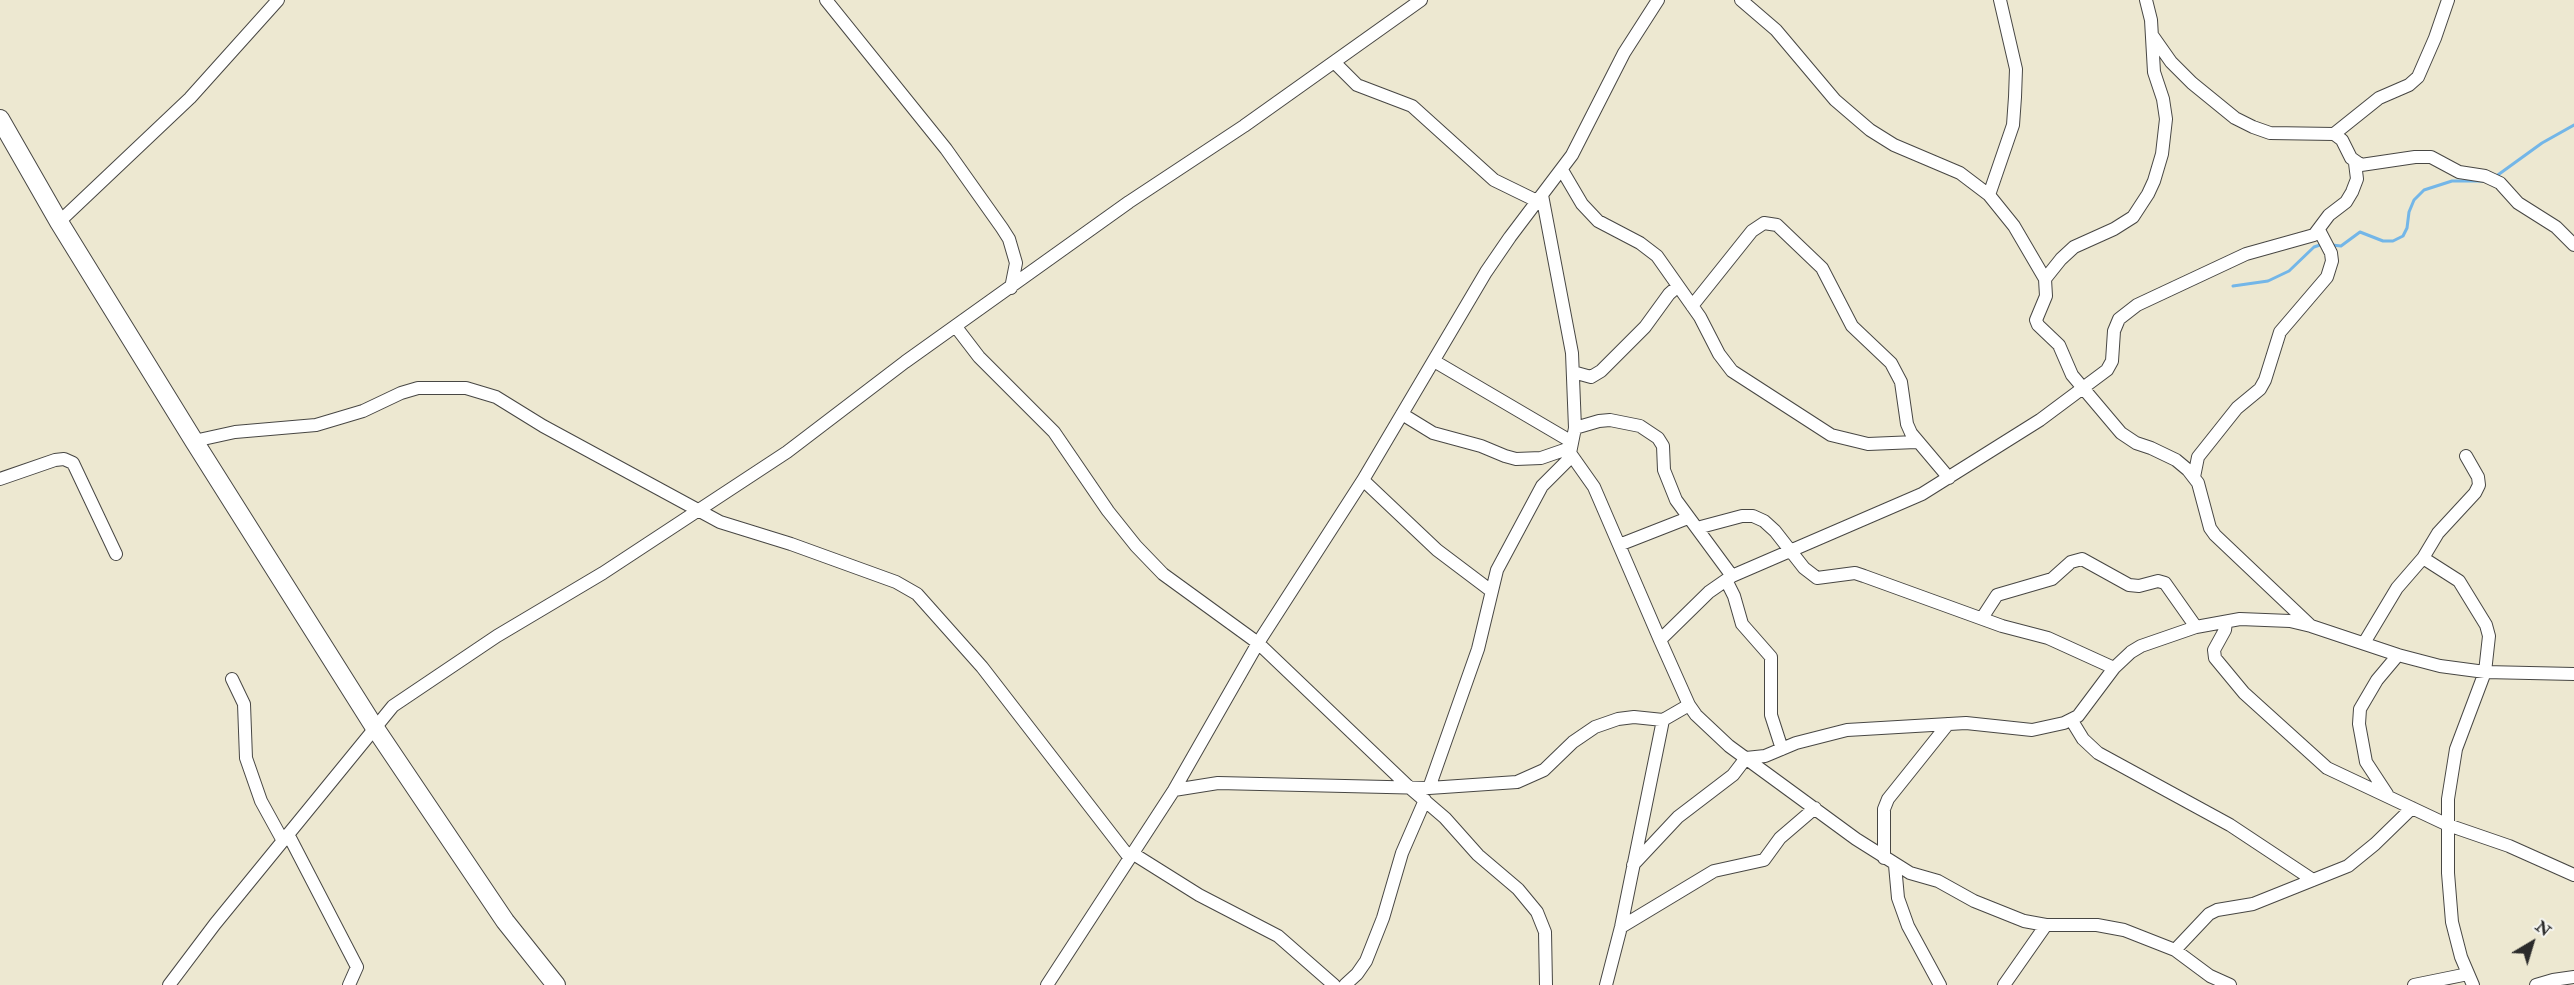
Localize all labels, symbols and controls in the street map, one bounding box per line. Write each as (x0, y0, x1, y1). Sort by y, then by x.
north arrow (2502, 913, 2562, 973)
text: N (2531, 917, 2555, 941)

